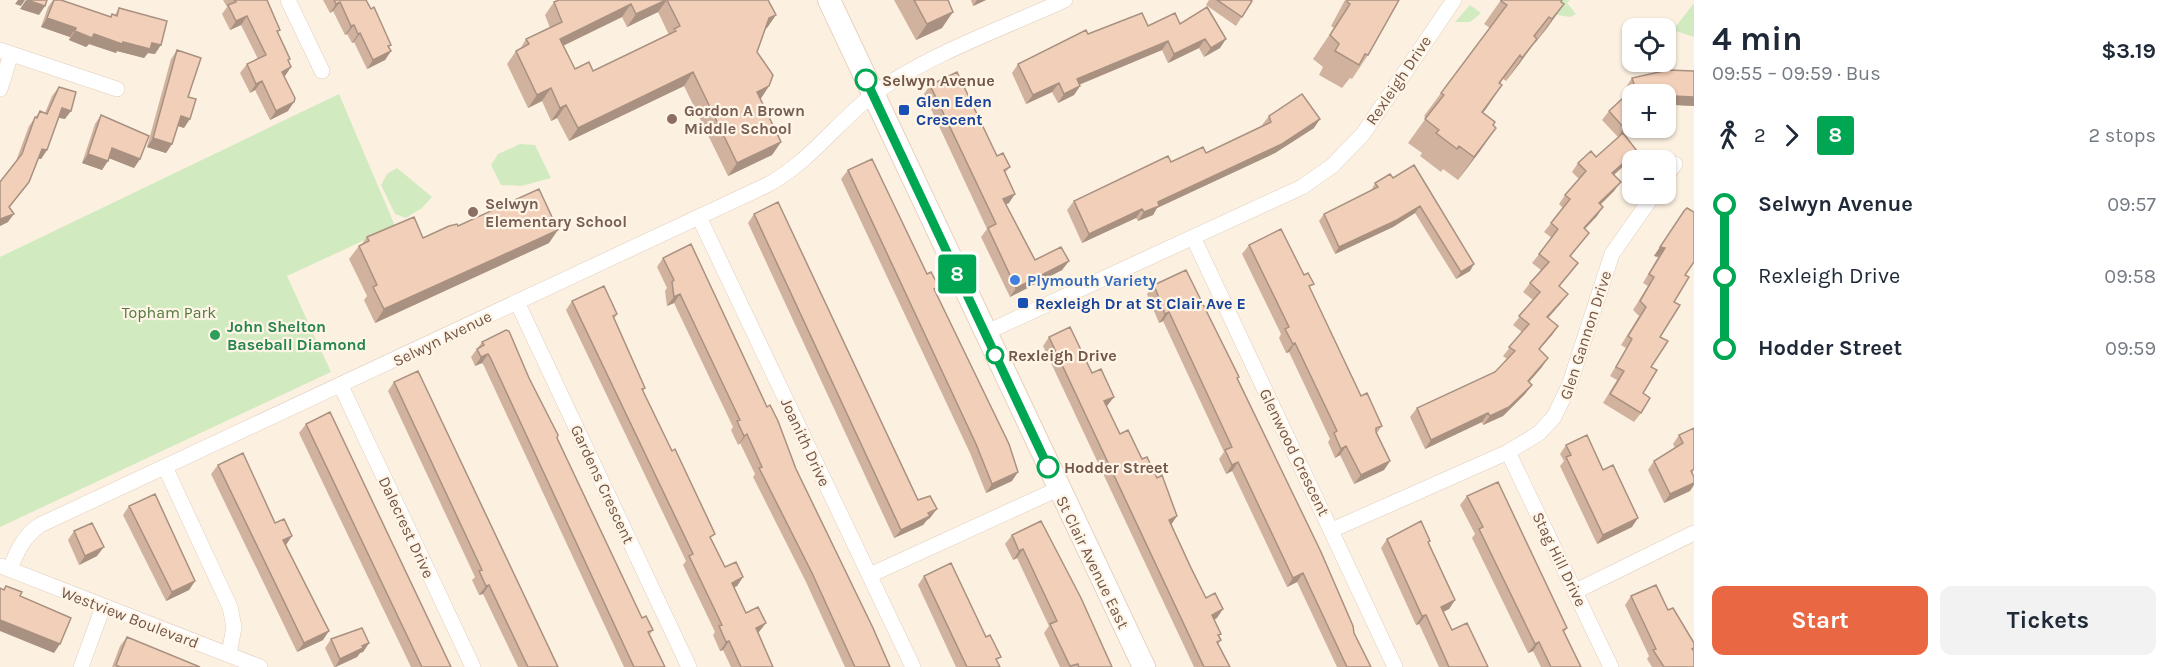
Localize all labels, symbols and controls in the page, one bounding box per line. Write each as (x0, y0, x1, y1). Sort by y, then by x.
map controls (1622, 18, 1676, 204)
button: locate (1622, 18, 1676, 72)
text: 4 min (1712, 20, 1803, 58)
street label: Rexleigh Drive (1362, 32, 1435, 129)
text: $3.19 (2101, 38, 2156, 64)
text: 09:55 – 09:59 · Bus (1712, 62, 1881, 85)
marker: Selwyn Avenue (855, 69, 877, 91)
place label: Selwyn Avenue (882, 71, 995, 90)
button: + (1622, 84, 1676, 138)
place label: Glen Eden Crescent (916, 92, 992, 129)
place label: Gordon A Brown Middle School (684, 101, 805, 138)
marker: Glen Eden Crescent (897, 103, 911, 117)
marker: Gordon A Brown Middle School (665, 112, 679, 126)
icon: walk (1712, 119, 1745, 152)
icon: forward (1775, 119, 1808, 152)
text: 8 (1829, 123, 1842, 147)
text: 2 (1754, 124, 1766, 147)
text: 2 stops (2089, 124, 2156, 147)
button: − (1622, 150, 1676, 204)
text: Selwyn Avenue (1758, 191, 1913, 217)
text: 09:57 (2107, 193, 2156, 216)
place label: Selwyn Elementary School (485, 194, 627, 231)
marker: Selwyn Elementary School (466, 205, 480, 219)
line badge: 8 (938, 254, 976, 294)
text: 8 (950, 262, 964, 286)
text: Rexleigh Drive (1758, 263, 1900, 289)
text: 09:58 (2104, 265, 2156, 288)
street label: Glen Gannon Drive (1556, 268, 1615, 402)
place label: Plymouth Variety (1027, 271, 1157, 290)
marker: Plymouth Variety (1008, 273, 1022, 287)
place label: Rexleigh Dr at St Clair Ave E (1035, 294, 1246, 313)
marker: Rexleigh Dr at St Clair Ave E (1016, 296, 1030, 310)
park label: Topham Park (122, 303, 216, 322)
street label: Selwyn Avenue (390, 306, 495, 371)
place label: John Shelton Baseball Diamond (227, 317, 366, 354)
marker: John Shelton Baseball Diamond (208, 328, 222, 342)
text: Hodder Street (1758, 335, 1902, 361)
text: 09:59 (2105, 337, 2156, 360)
marker: Rexleigh Drive (986, 346, 1004, 364)
place label: Rexleigh Drive (1008, 346, 1117, 365)
street label: Glenwood Crescent (1255, 385, 1334, 519)
street label: Joanith Drive (777, 395, 834, 489)
street label: Gardens Crescent (567, 422, 638, 547)
marker: Hodder Street (1037, 456, 1059, 478)
place label: Hodder Street (1064, 458, 1169, 477)
street label: Dalecrest Drive (375, 473, 438, 581)
street label: St Clair Avenue East (1052, 493, 1133, 632)
street label: Stag Hill Drive (1528, 509, 1591, 610)
street label: Westview Boulevard (58, 582, 201, 653)
button: Start (1712, 586, 1928, 655)
button: Tickets (1940, 586, 2156, 655)

